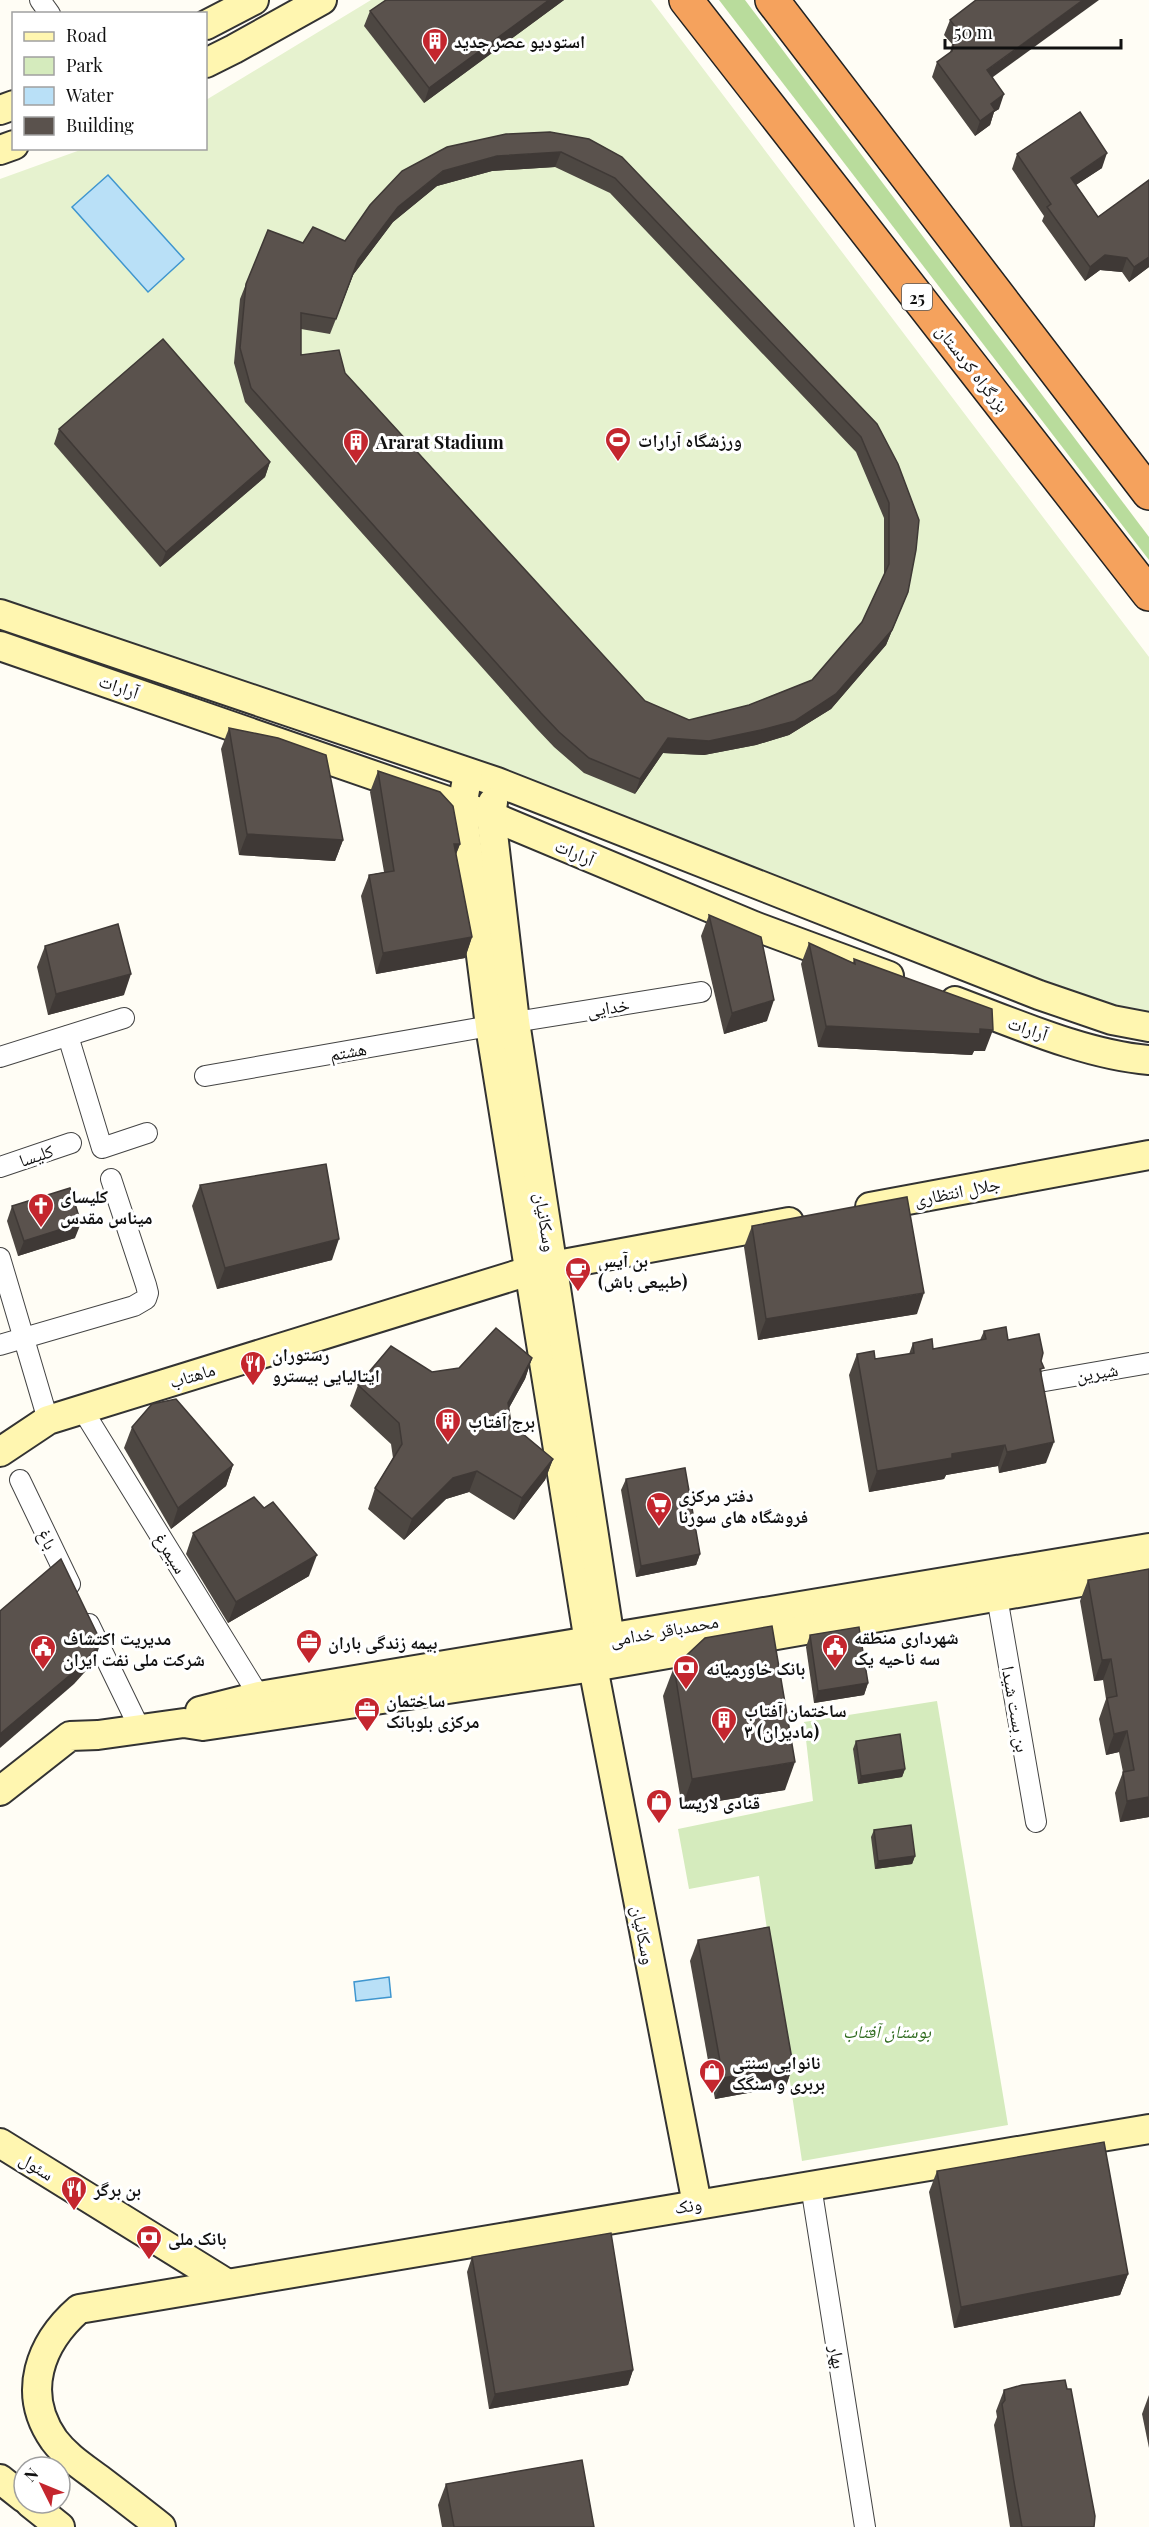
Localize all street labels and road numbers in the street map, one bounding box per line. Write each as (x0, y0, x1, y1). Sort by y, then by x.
road number: 25 (902, 284, 932, 310)
street label: بزرگراه کردستان (931, 319, 1015, 417)
street label: آرارات (96, 668, 143, 704)
street label: آرارات (552, 833, 599, 871)
street label: خدایی (585, 992, 631, 1022)
street label: آرارات (1005, 1010, 1052, 1046)
street label: هشتم (328, 1036, 369, 1067)
street label: کلیسا (16, 1138, 57, 1172)
street label: جلال انتظاری (912, 1171, 1002, 1211)
street label: وسکانیان (529, 1191, 563, 1253)
street label: ماهتاب (166, 1357, 218, 1393)
street label: شیرین (1074, 1357, 1120, 1387)
street label: باغ (33, 1525, 63, 1553)
street label: سیمرغ (149, 1528, 193, 1578)
street label: محمدباقر خدامی (608, 1609, 720, 1651)
street label: بن بست شیدا (997, 1664, 1035, 1754)
street label: وسکانیان (627, 1903, 661, 1967)
street label: سئول (15, 2146, 59, 2186)
street label: ونک (673, 2191, 703, 2219)
street label: بهار (824, 2343, 852, 2370)

